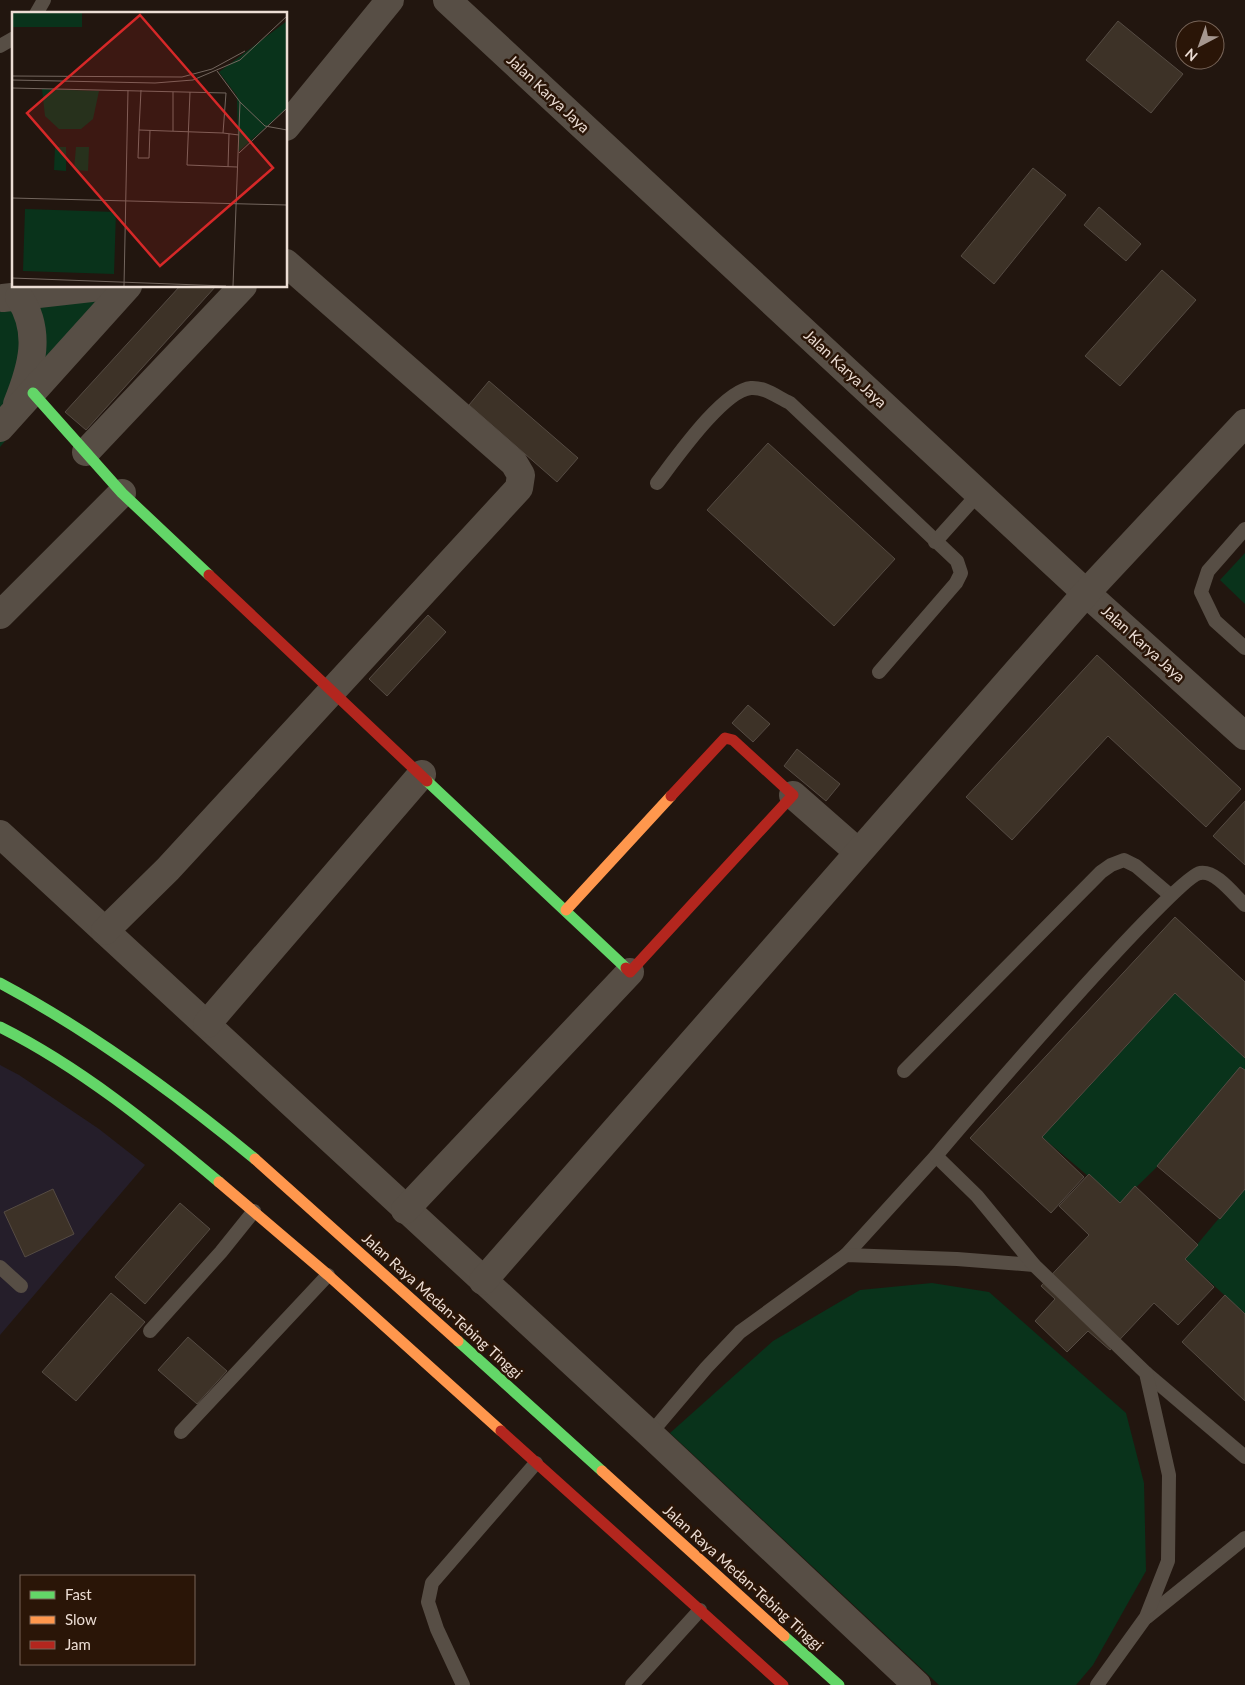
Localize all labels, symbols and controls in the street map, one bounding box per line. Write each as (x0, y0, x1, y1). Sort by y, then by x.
inset map (12, 12, 288, 288)
north arrow (1175, 20, 1225, 70)
text: N (1181, 45, 1201, 65)
street label: Jalan Karya Jaya (504, 50, 594, 136)
street label: Jalan Karya Jaya (801, 325, 891, 411)
street label: Jalan Karya Jaya (1098, 601, 1189, 686)
street label: Jalan Raya Medan-Tebing Tinggi (359, 1229, 526, 1382)
street label: Jalan Raya Medan-Tebing Tinggi (660, 1501, 827, 1654)
legend (20, 1575, 195, 1665)
text: Fast (65, 1585, 92, 1603)
text: Slow (65, 1610, 97, 1628)
text: Jam (65, 1635, 91, 1653)

